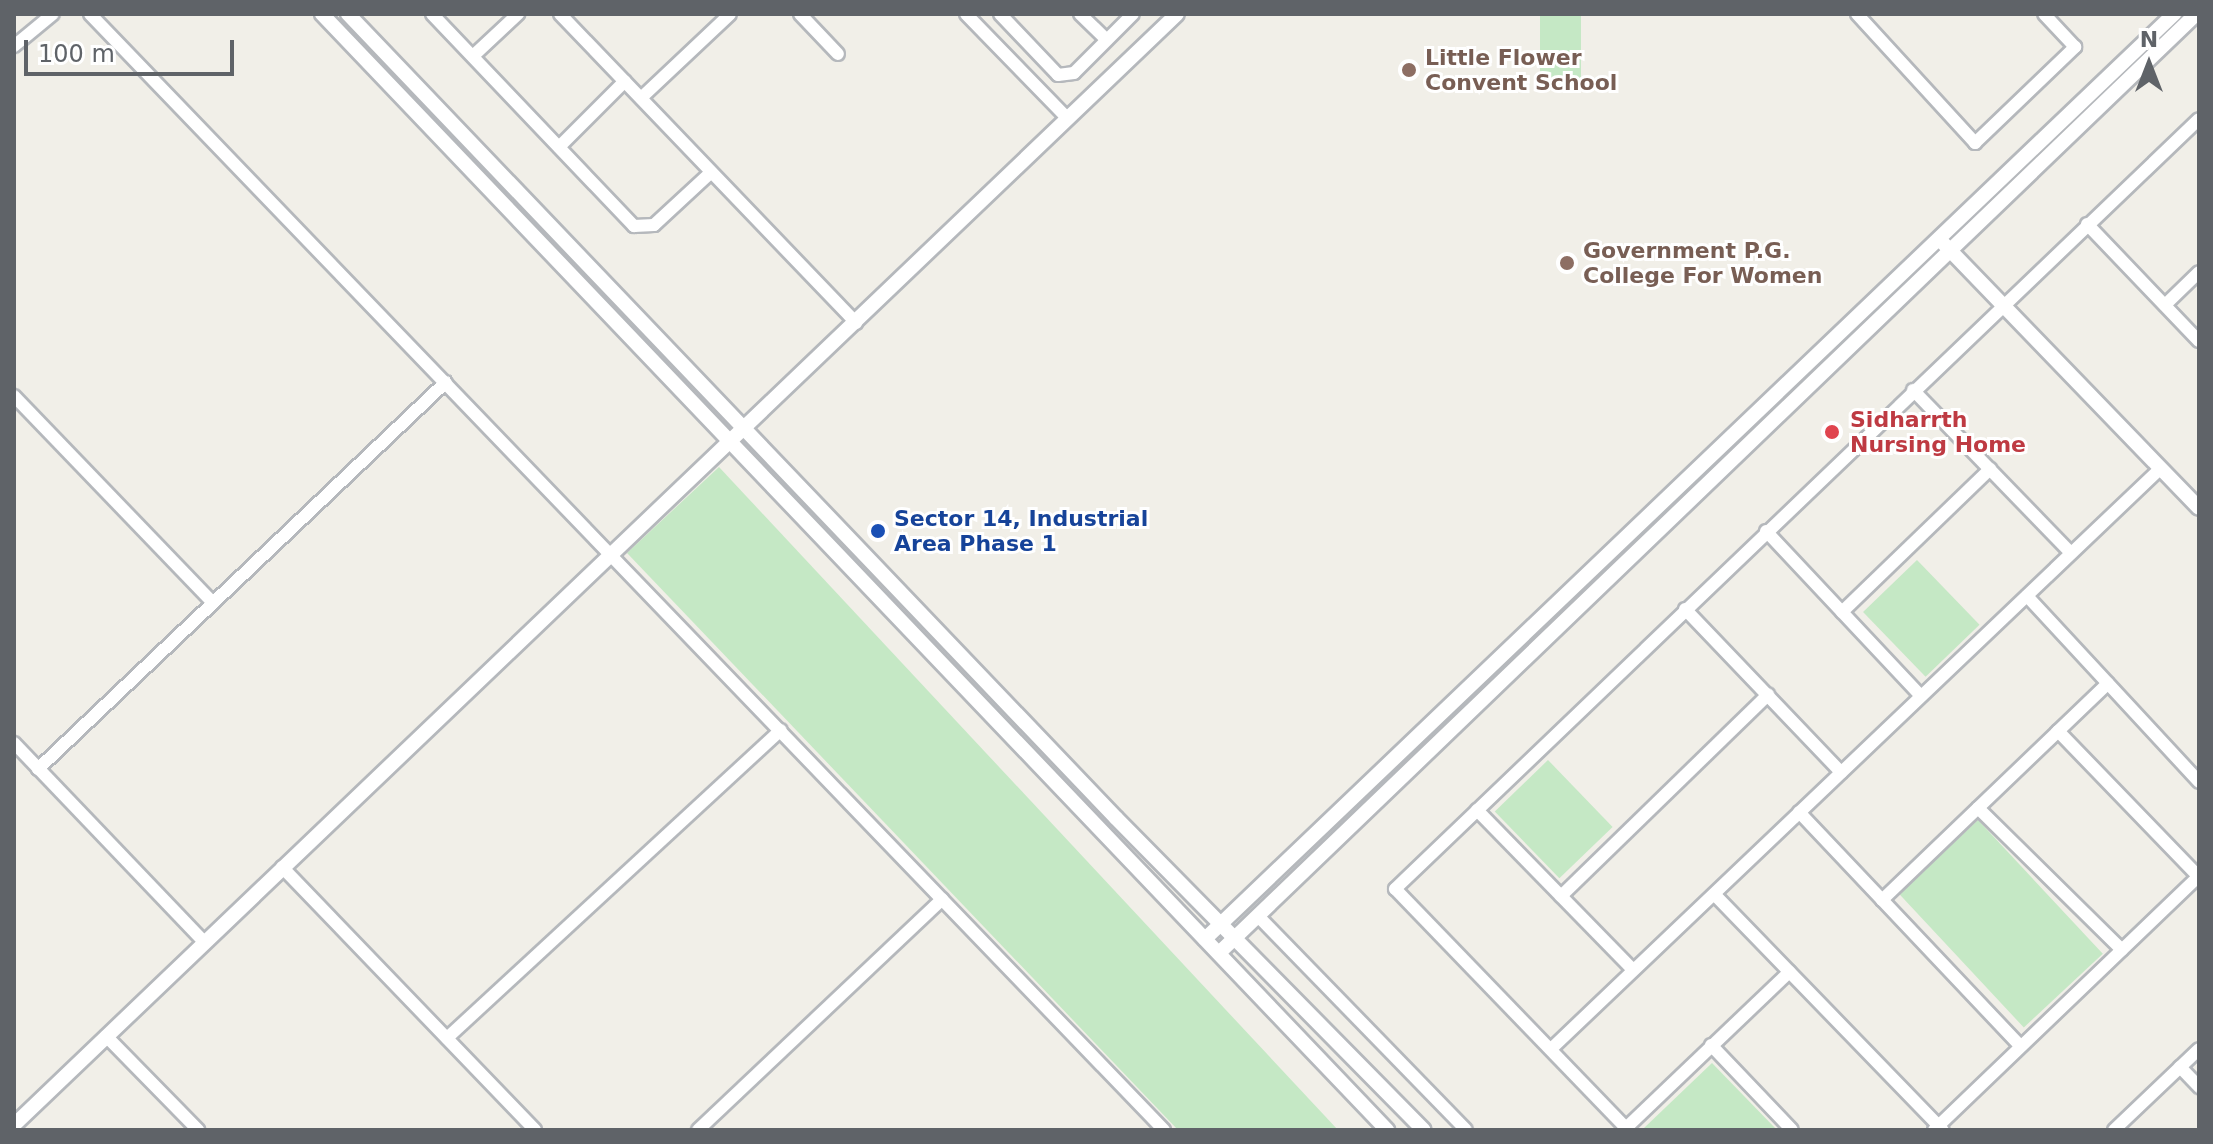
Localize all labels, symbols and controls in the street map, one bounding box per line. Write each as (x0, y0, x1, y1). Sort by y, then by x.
scale bar (28, 24, 238, 74)
north arrow (2109, 24, 2189, 104)
text: N (2140, 27, 2158, 52)
text: 100 m (38, 40, 115, 68)
place label: Little Flower Convent School (1425, 44, 1617, 96)
marker: Little Flower Convent School (1400, 61, 1418, 79)
place label: Government P.G. College For Women (1583, 237, 1822, 288)
marker: Government P.G. College For Women (1558, 254, 1576, 272)
place label: Sidharrth Nursing Home (1850, 406, 2026, 458)
marker: Sidharrth Nursing Home (1821, 421, 1843, 443)
place label: Sector 14, Industrial Area Phase 1 (894, 505, 1148, 556)
marker: Sector 14, Industrial Area Phase 1 (869, 522, 887, 540)

